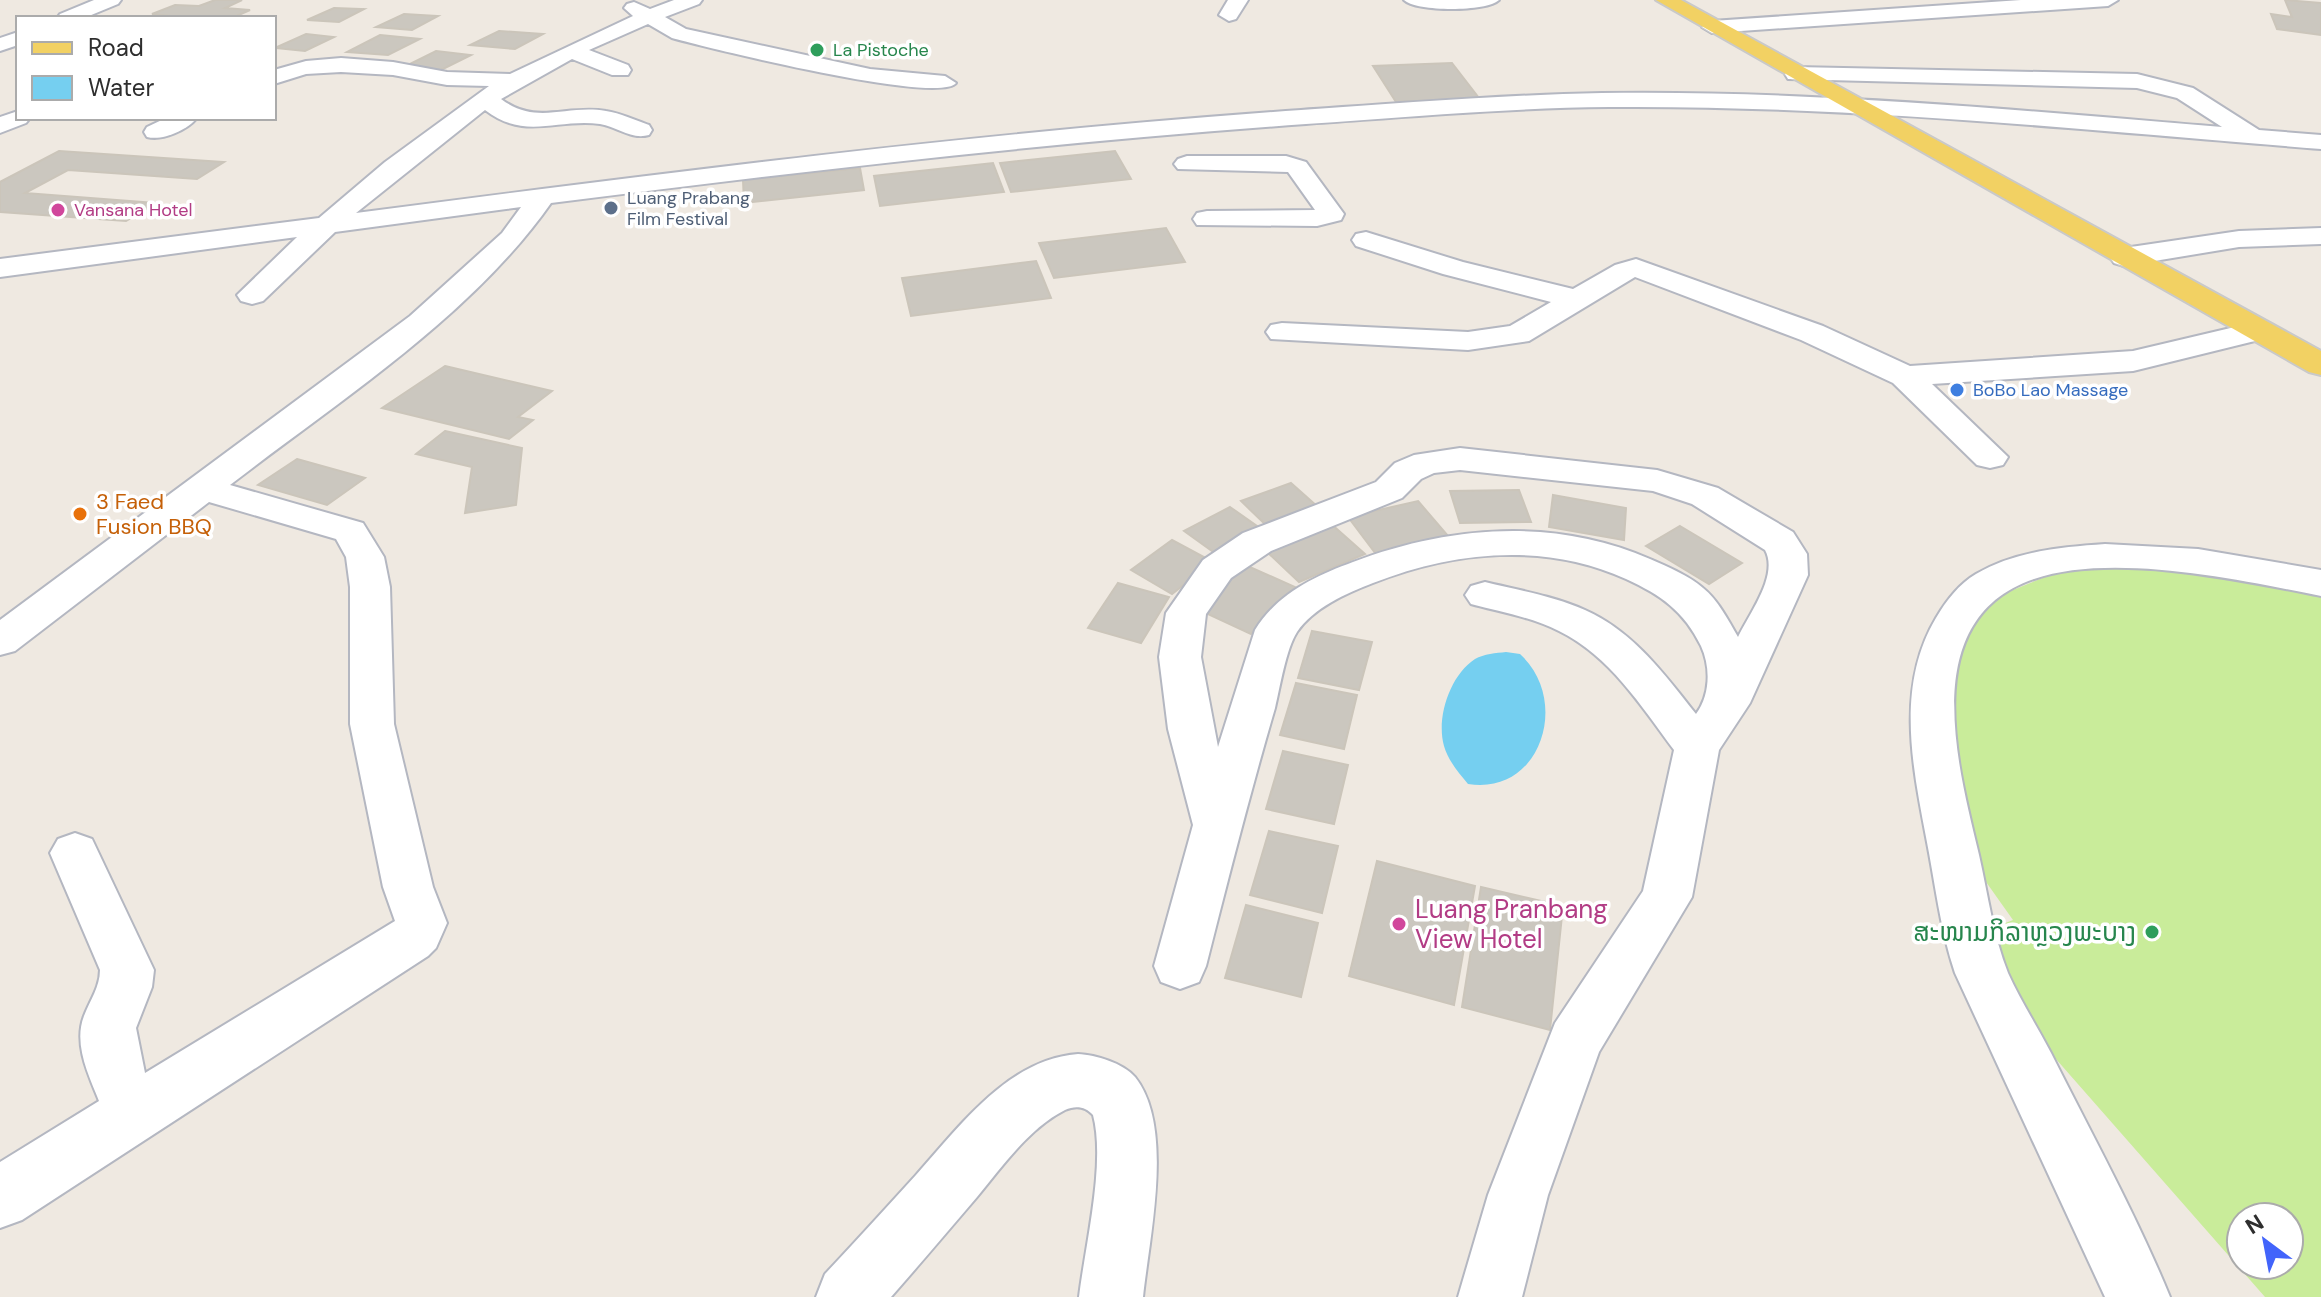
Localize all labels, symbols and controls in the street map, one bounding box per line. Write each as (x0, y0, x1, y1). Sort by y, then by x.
legend (16, 16, 276, 120)
text: Road (88, 32, 144, 63)
place label: La Pistoche (833, 38, 929, 62)
marker: La Pistoche (808, 41, 826, 59)
text: Water (88, 72, 154, 103)
place label: Luang Prabang Film Festival (627, 186, 750, 231)
place label: Vansana Hotel (74, 198, 193, 222)
marker: Luang Prabang Film Festival (602, 199, 620, 217)
marker: Vansana Hotel (49, 201, 67, 219)
place label: BoBo Lao Massage (1973, 378, 2128, 402)
marker: BoBo Lao Massage (1948, 381, 1966, 399)
place label: 3 Faed Fusion BBQ (96, 487, 212, 541)
marker: 3 Faed Fusion BBQ (71, 505, 89, 523)
place label: Luang Pranbang View Hotel (1415, 892, 1608, 956)
marker: Luang Pranbang View Hotel (1390, 915, 1408, 933)
place label: ສະໜາມກິລາຫຼວງພະບາງ (1913, 915, 2136, 949)
marker: ສະໜາມກິລາຫຼວງພະບາງ (2143, 923, 2161, 941)
north arrow (2225, 1201, 2305, 1281)
text: N (2240, 1208, 2269, 1241)

